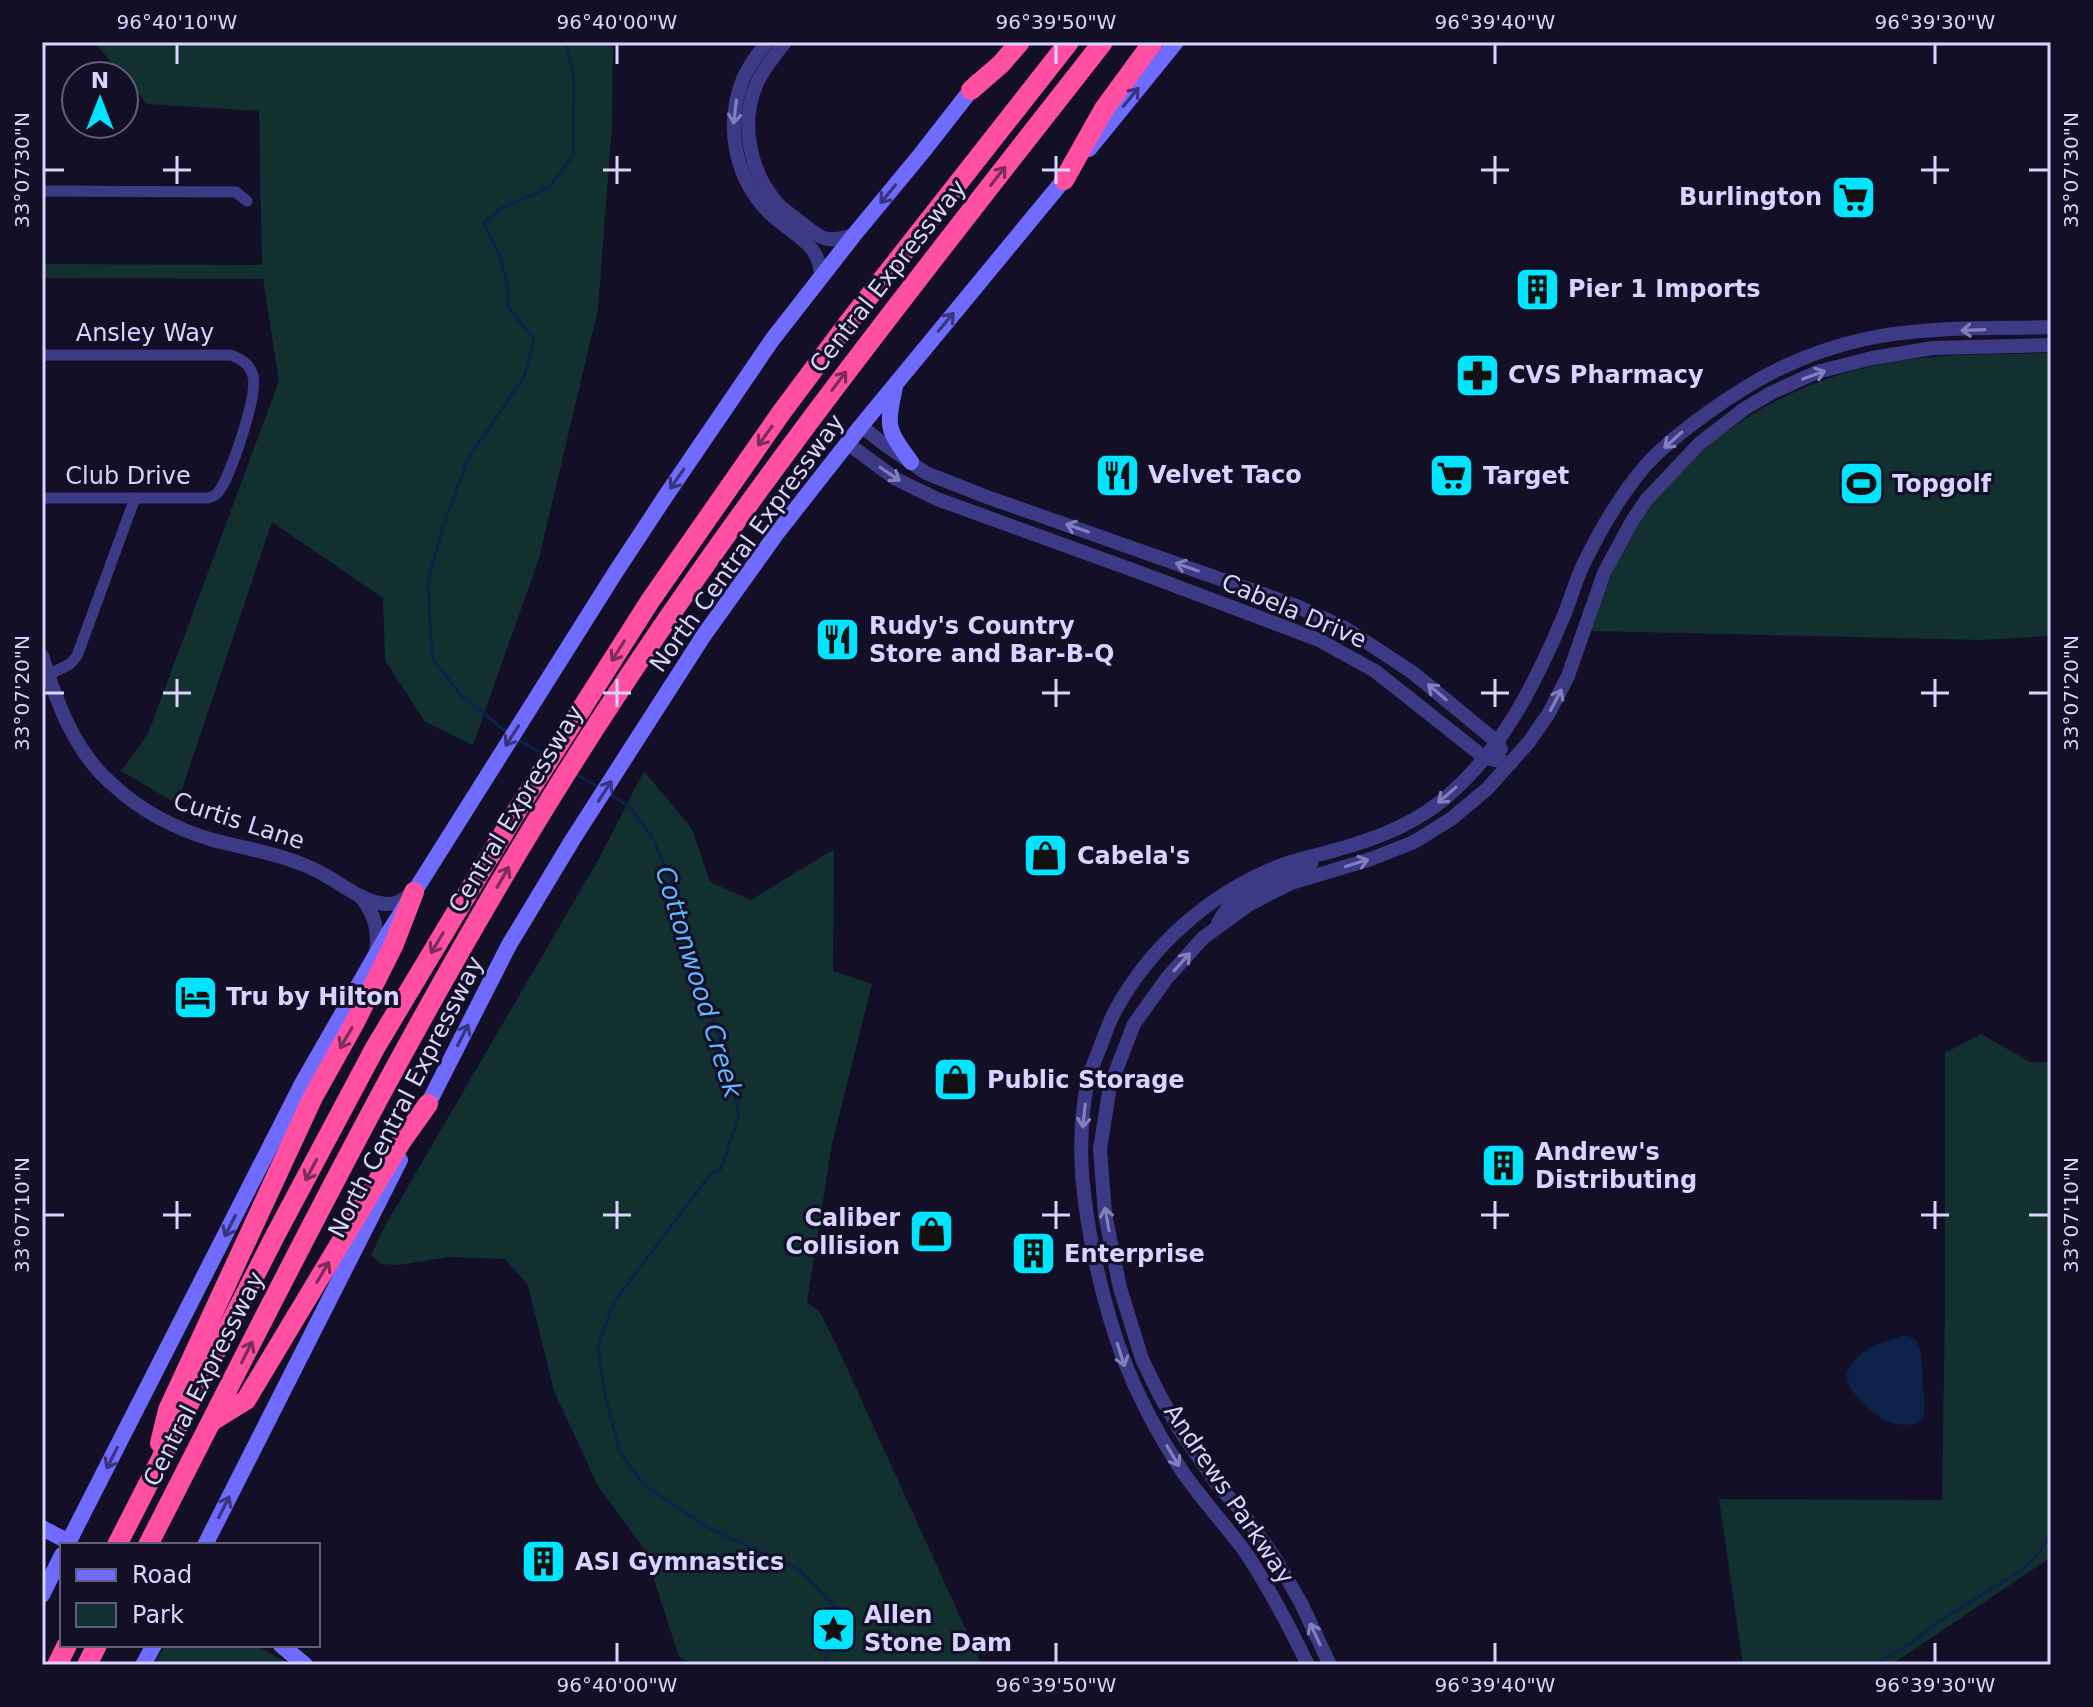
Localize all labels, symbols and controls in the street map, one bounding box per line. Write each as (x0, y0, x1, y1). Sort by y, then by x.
text: 96°40'10"W (117, 10, 238, 34)
text: 96°40'00"W (557, 10, 678, 34)
text: 96°39'50"W (996, 10, 1117, 34)
text: 96°39'40"W (1435, 10, 1556, 34)
text: 96°39'30"W (1875, 10, 1996, 34)
north arrow (60, 60, 140, 140)
text: N (91, 68, 109, 93)
one-way arrow (1122, 88, 1140, 108)
one-way arrow (728, 98, 743, 125)
text: 33°07'30"N (10, 112, 34, 228)
text: 33°07'30"N (2059, 112, 2083, 228)
one-way arrow (990, 166, 1007, 187)
supermarket icon: Burlington (1829, 173, 1877, 221)
street label: Central Expressway (804, 174, 972, 378)
one-way arrow (879, 183, 897, 204)
place label: Burlington (1679, 183, 1822, 211)
building icon: Pier 1 Imports (1513, 265, 1561, 313)
place label: Pier 1 Imports (1568, 275, 1761, 303)
one-way arrow (937, 312, 955, 333)
street label: Ansley Way (76, 319, 214, 347)
one-way arrow (1960, 322, 1987, 337)
pharmacy icon: CVS Pharmacy (1453, 351, 1501, 399)
place label: CVS Pharmacy (1508, 361, 1704, 389)
one-way arrow (1802, 366, 1827, 381)
one-way arrow (831, 371, 848, 393)
street label: North Central Expressway (644, 409, 850, 677)
one-way arrow (757, 425, 773, 447)
one-way arrow (1664, 431, 1684, 449)
restaurant icon: Velvet Taco (1093, 451, 1141, 499)
supermarket icon: Target (1428, 452, 1476, 500)
sports icon: Topgolf (1837, 460, 1885, 508)
place label: Velvet Taco (1148, 461, 1302, 489)
street label: Club Drive (65, 462, 191, 490)
place label: Target (1483, 462, 1569, 490)
one-way arrow (878, 466, 901, 482)
one-way arrow (669, 467, 685, 490)
place label: Topgolf (1892, 470, 1992, 498)
one-way arrow (1065, 520, 1090, 535)
one-way arrow (1175, 559, 1199, 573)
street label: Cabela Drive (1217, 568, 1371, 654)
place label: Rudy's Country Store and Bar-B-Q (869, 612, 1114, 668)
restaurant icon: Rudy's Country Store and Bar-B-Q (814, 616, 862, 664)
text: 33°07'20"N (10, 635, 34, 751)
text: 33°07'20"N (2059, 635, 2083, 751)
one-way arrow (610, 639, 626, 662)
one-way arrow (1427, 683, 1447, 701)
one-way arrow (1549, 689, 1565, 712)
street label: Central Expressway (443, 700, 589, 918)
one-way arrow (504, 725, 521, 747)
one-way arrow (596, 780, 613, 802)
one-way arrow (1437, 786, 1457, 804)
street label: Curtis Lane (170, 787, 308, 855)
shop icon: Cabela's (1022, 832, 1070, 880)
place label: Cabela's (1077, 842, 1190, 870)
one-way arrow (1343, 855, 1369, 870)
water label: Cottonwood Creek (649, 863, 749, 1102)
one-way arrow (496, 865, 511, 889)
one-way arrow (429, 931, 445, 953)
street label: North Central Expressway (323, 952, 489, 1242)
one-way arrow (1172, 952, 1190, 972)
hotel icon: Tru by Hilton (171, 973, 219, 1021)
place label: Tru by Hilton (226, 983, 400, 1011)
one-way arrow (456, 1023, 472, 1047)
one-way arrow (338, 1026, 354, 1049)
shop icon: Public Storage (932, 1056, 980, 1104)
place label: Public Storage (987, 1066, 1185, 1094)
one-way arrow (1076, 1102, 1091, 1129)
place label: Andrew's Distributing (1535, 1138, 1697, 1194)
building icon: Andrew's Distributing (1480, 1142, 1528, 1190)
text: 33°07'10"N (10, 1157, 34, 1273)
one-way arrow (302, 1157, 318, 1181)
text: 33°07'10"N (2059, 1157, 2083, 1273)
place label: Caliber Collision (785, 1204, 900, 1260)
one-way arrow (1098, 1207, 1113, 1232)
shop icon: Caliber Collision (907, 1208, 955, 1256)
one-way arrow (221, 1214, 237, 1238)
building icon: Enterprise (1009, 1230, 1057, 1278)
place label: Enterprise (1064, 1240, 1205, 1268)
one-way arrow (316, 1261, 332, 1284)
street label: Central Expressway (138, 1267, 270, 1491)
one-way arrow (240, 1340, 255, 1364)
one-way arrow (1115, 1342, 1130, 1367)
street label: Andrews Parkway (1158, 1399, 1300, 1589)
one-way arrow (1165, 1444, 1181, 1467)
one-way arrow (103, 1446, 119, 1470)
one-way arrow (217, 1496, 233, 1520)
building icon: ASI Gymnastics (520, 1538, 568, 1586)
legend (60, 1543, 320, 1647)
place label: ASI Gymnastics (575, 1548, 784, 1576)
text: Road (132, 1561, 192, 1589)
text: Park (132, 1601, 184, 1629)
place label: Allen Stone Dam (864, 1601, 1012, 1657)
place icon: Allen Stone Dam (809, 1605, 857, 1653)
one-way arrow (1307, 1622, 1322, 1646)
text: 96°40'00"W (557, 1673, 678, 1697)
text: 96°39'50"W (996, 1673, 1117, 1697)
text: 96°39'40"W (1435, 1673, 1556, 1697)
text: 96°39'30"W (1875, 1673, 1996, 1697)

